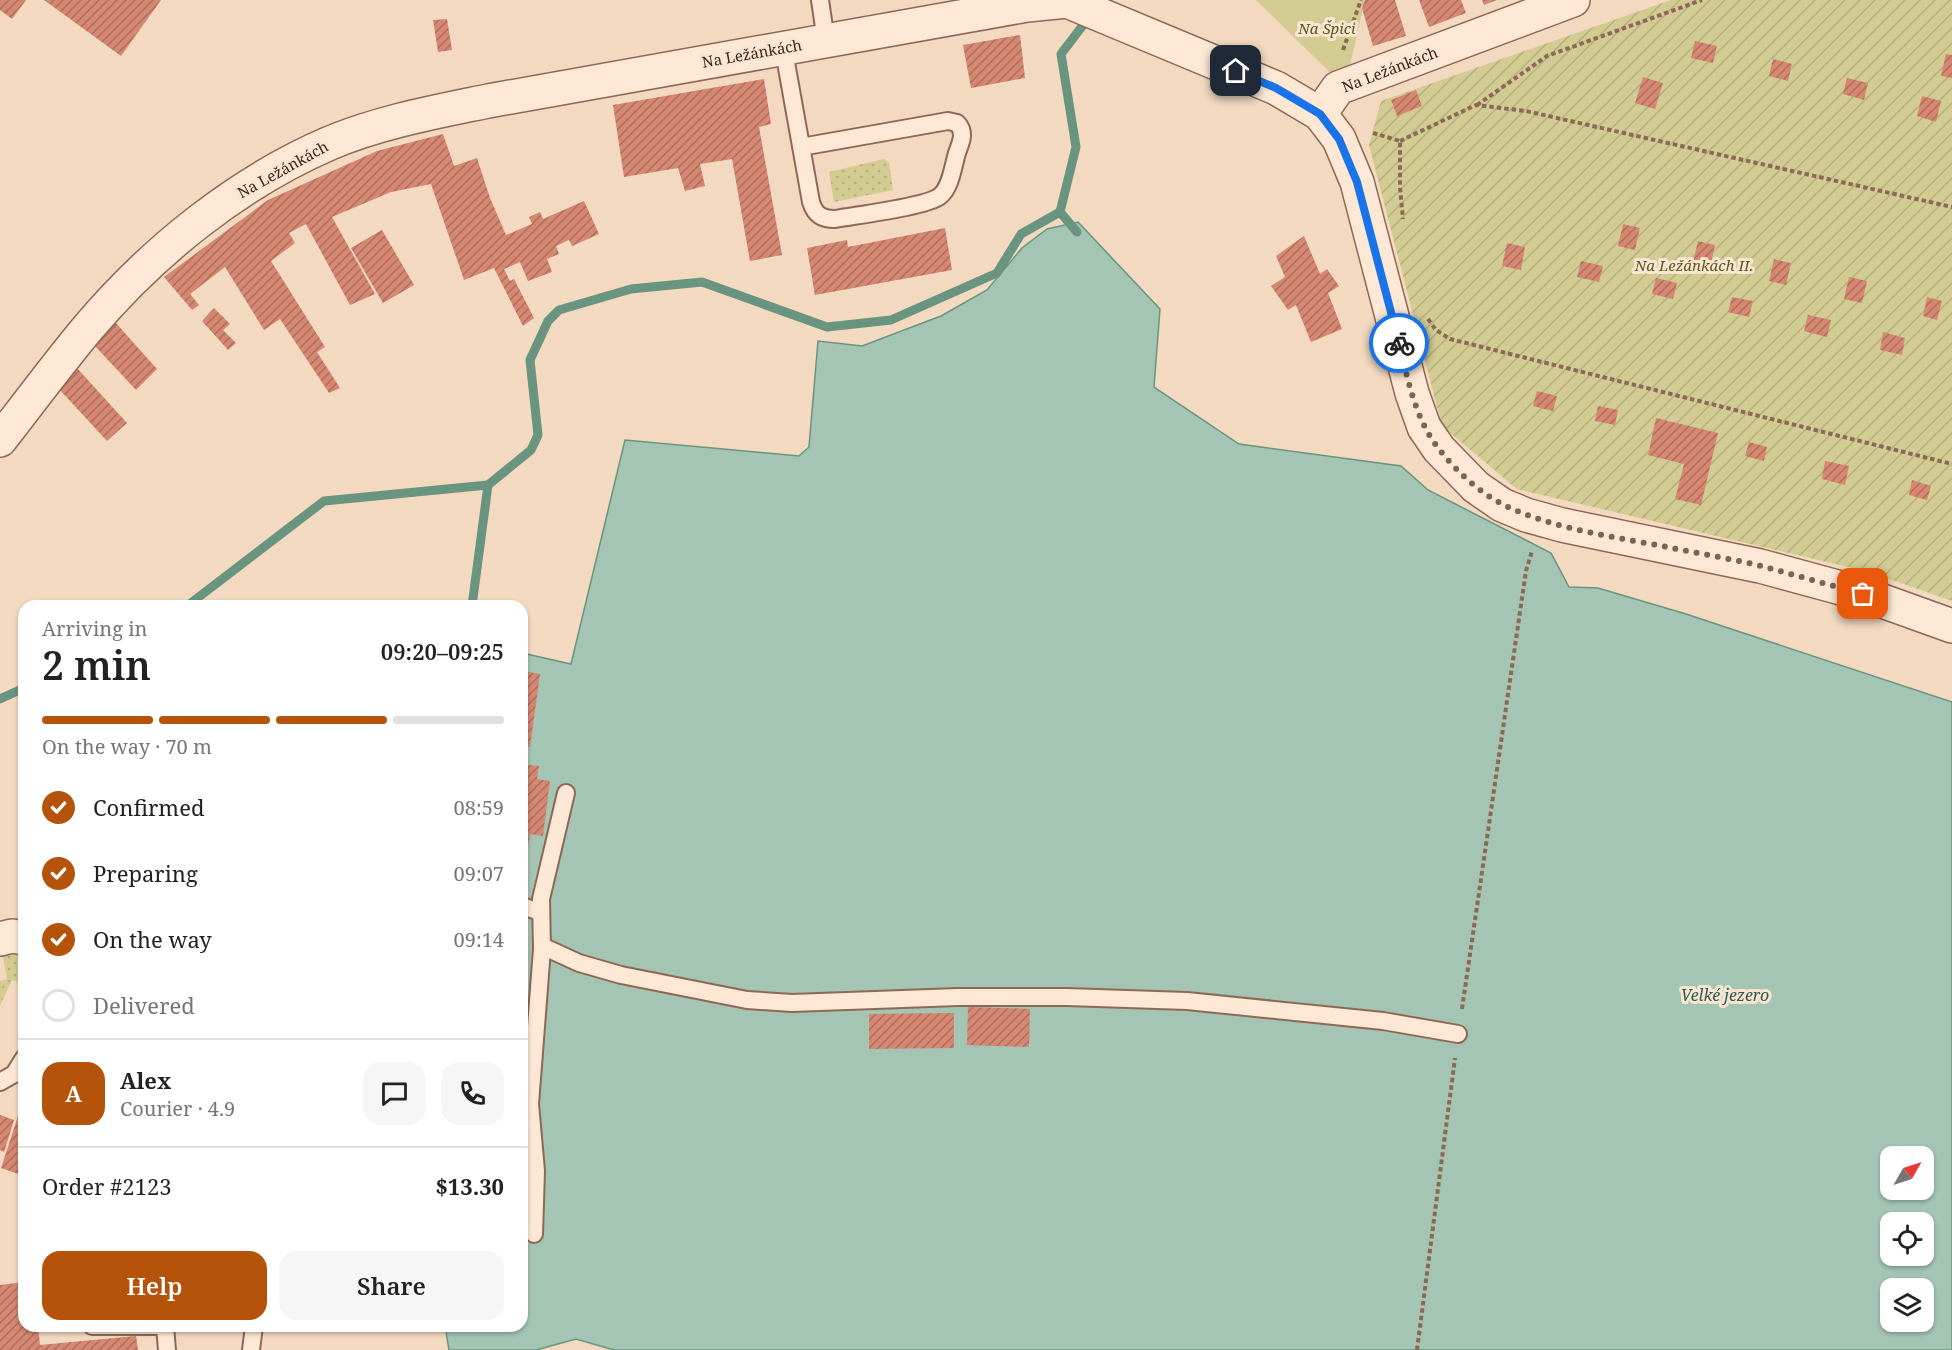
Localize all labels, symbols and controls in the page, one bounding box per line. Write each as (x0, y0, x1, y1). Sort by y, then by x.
park label: Na Špici (1297, 18, 1356, 38)
street label: Na Ležánkách (700, 34, 804, 72)
street label: Na Ležánkách (1339, 41, 1441, 97)
pin (1210, 45, 1261, 96)
icon: home (1219, 54, 1252, 87)
street label: Na Ležánkách (233, 136, 332, 202)
park label: Na Ležánkách II. (1634, 255, 1753, 275)
courier (1369, 313, 1429, 373)
icon: bike (1383, 327, 1416, 360)
pin (1837, 568, 1888, 619)
icon: bag (1846, 577, 1879, 610)
text: Arriving in (42, 615, 147, 642)
text: 09:20–09:25 (381, 636, 504, 666)
text: 2 min (42, 638, 151, 691)
text: On the way · 70 m (42, 733, 212, 760)
icon: check (42, 791, 75, 824)
text: Confirmed (93, 792, 204, 822)
text: 08:59 (454, 794, 504, 821)
icon: check (42, 857, 75, 890)
text: Preparing (93, 858, 198, 888)
text: 09:07 (454, 860, 504, 887)
icon: check (42, 923, 75, 956)
text: On the way (93, 924, 212, 954)
text: 09:14 (454, 926, 504, 953)
water label: Velké jezero (1681, 984, 1769, 1006)
text: Delivered (93, 990, 195, 1020)
button: chat (363, 1062, 426, 1125)
button: phone (441, 1062, 504, 1125)
text: Alex (120, 1065, 171, 1095)
text: A (65, 1078, 82, 1108)
text: Courier · 4.9 (120, 1095, 235, 1122)
north arrow (1880, 1146, 1934, 1200)
map controls (1880, 1146, 1934, 1332)
text: Order #2123 (42, 1171, 172, 1201)
text: $13.30 (435, 1171, 504, 1201)
button: locate (1880, 1212, 1934, 1266)
button: Help (42, 1251, 267, 1320)
button: Share (279, 1251, 504, 1320)
button: layers (1880, 1278, 1934, 1332)

